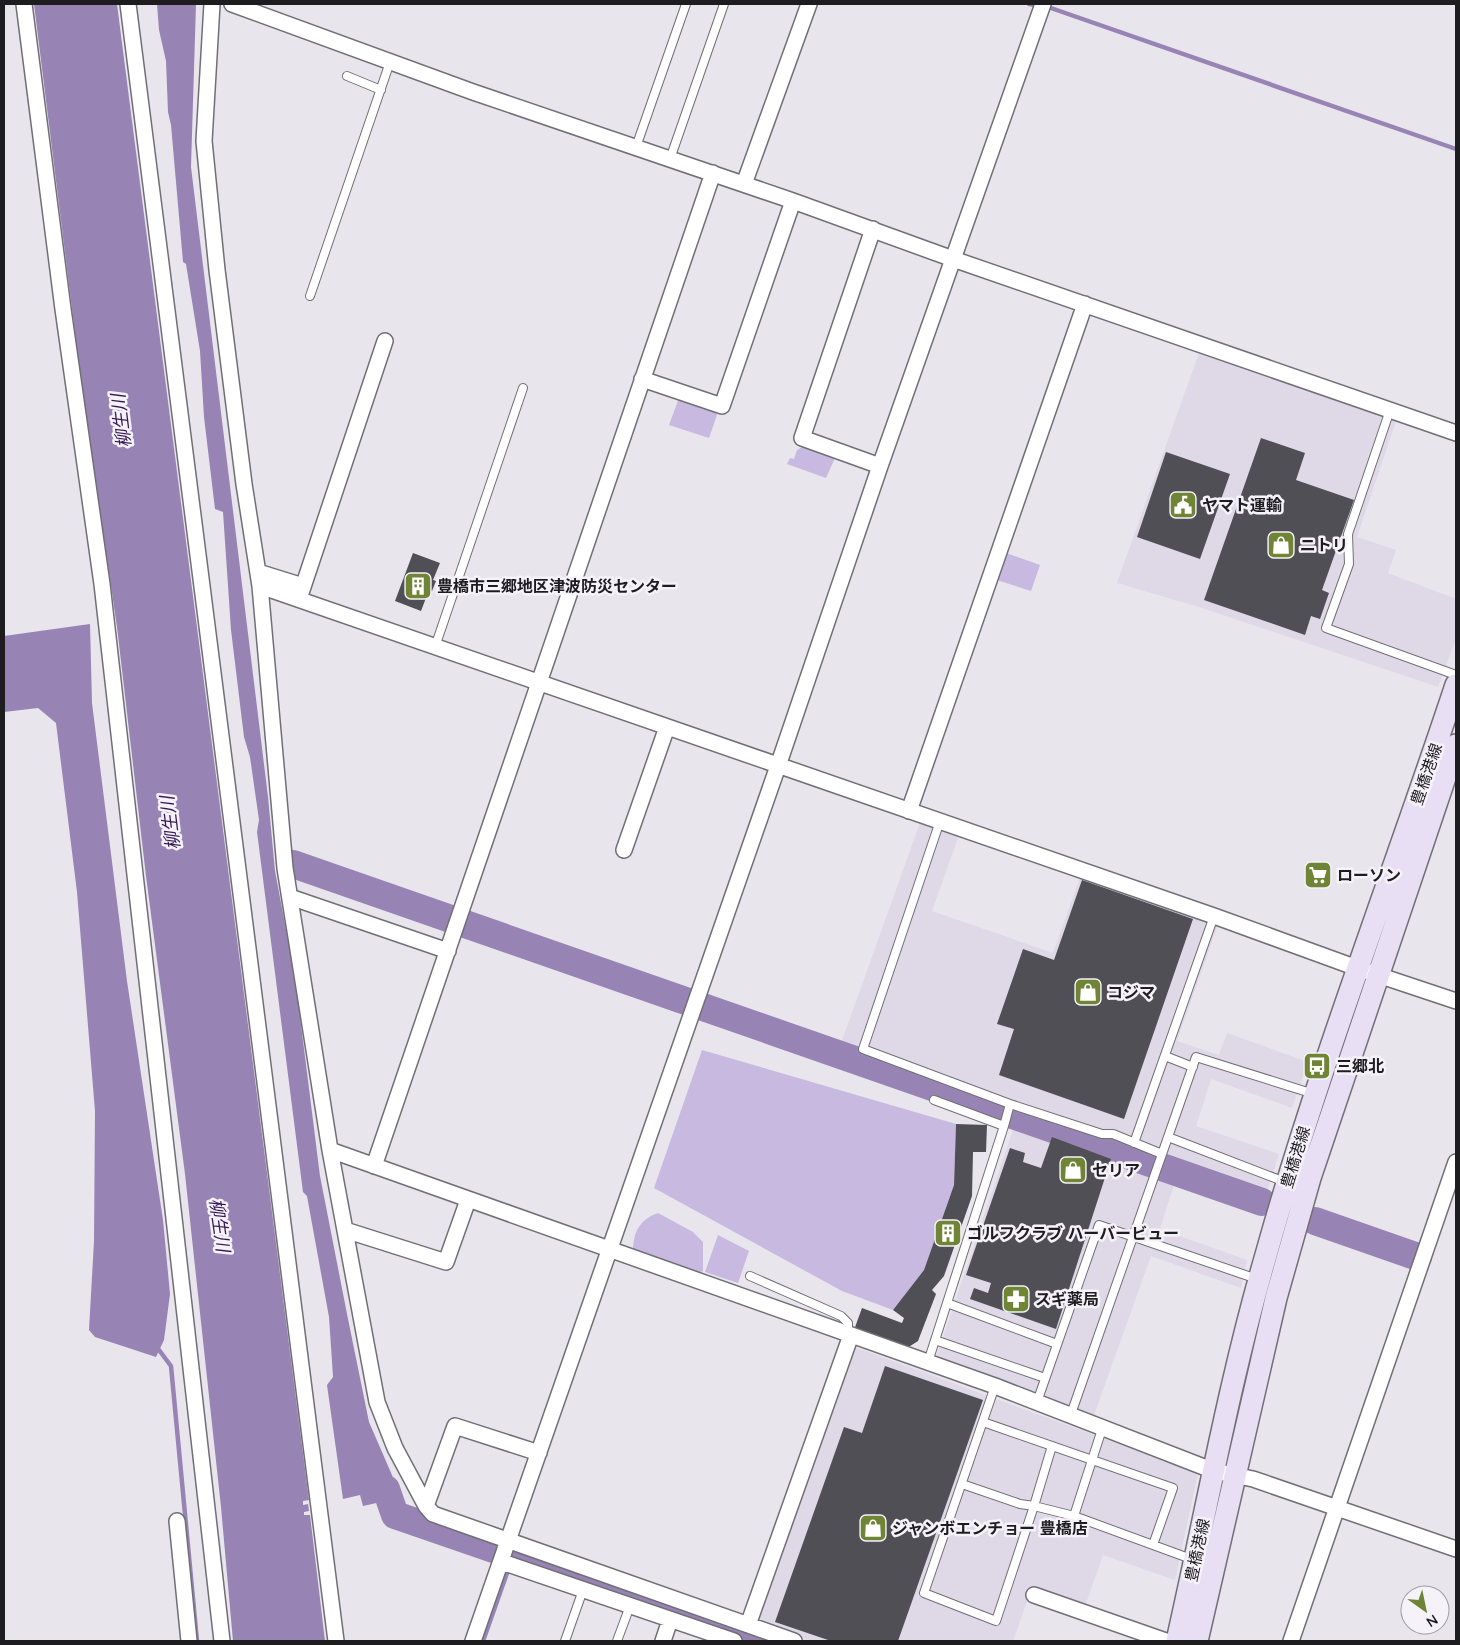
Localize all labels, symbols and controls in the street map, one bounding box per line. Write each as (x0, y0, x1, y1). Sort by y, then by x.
water label: 柳生川 (106, 391, 136, 449)
public building icon: ヤマト運輸 (1168, 490, 1198, 520)
place label: ヤマト運輸 (1202, 495, 1282, 515)
shop icon: ニトリ (1266, 530, 1296, 560)
place label: ニトリ (1300, 535, 1348, 555)
building icon: 豊橋市三郷地区津波防災センター (403, 571, 433, 601)
place label: 豊橋市三郷地区津波防災センター (437, 576, 677, 596)
street label: 豊橋港線 (1406, 740, 1446, 808)
water label: 柳生川 (155, 793, 185, 851)
supermarket icon: ローソン (1303, 860, 1333, 890)
place label: ローソン (1337, 865, 1401, 885)
shop icon: コジマ (1073, 977, 1103, 1007)
place label: コジマ (1107, 982, 1155, 1002)
bus stop icon: 三郷北 (1302, 1051, 1332, 1081)
place label: 三郷北 (1336, 1056, 1384, 1076)
street label: 豊橋港線 (1276, 1123, 1314, 1191)
shop icon: セリア (1058, 1155, 1088, 1185)
place label: セリア (1092, 1160, 1140, 1180)
water label: 柳生川 (205, 1197, 235, 1255)
building icon: ゴルフクラブ ハーバービュー (933, 1218, 963, 1248)
place label: ゴルフクラブ ハーバービュー (967, 1223, 1179, 1243)
pharmacy icon: スギ薬局 (1001, 1284, 1031, 1314)
place label: スギ薬局 (1035, 1289, 1099, 1309)
shop icon: ジャンボエンチョー 豊橋店 (858, 1513, 888, 1543)
street label: 豊橋港線 (1181, 1517, 1213, 1583)
place label: ジャンボエンチョー 豊橋店 (892, 1518, 1088, 1538)
north arrow (1400, 1585, 1450, 1635)
text: N (1423, 1611, 1441, 1631)

